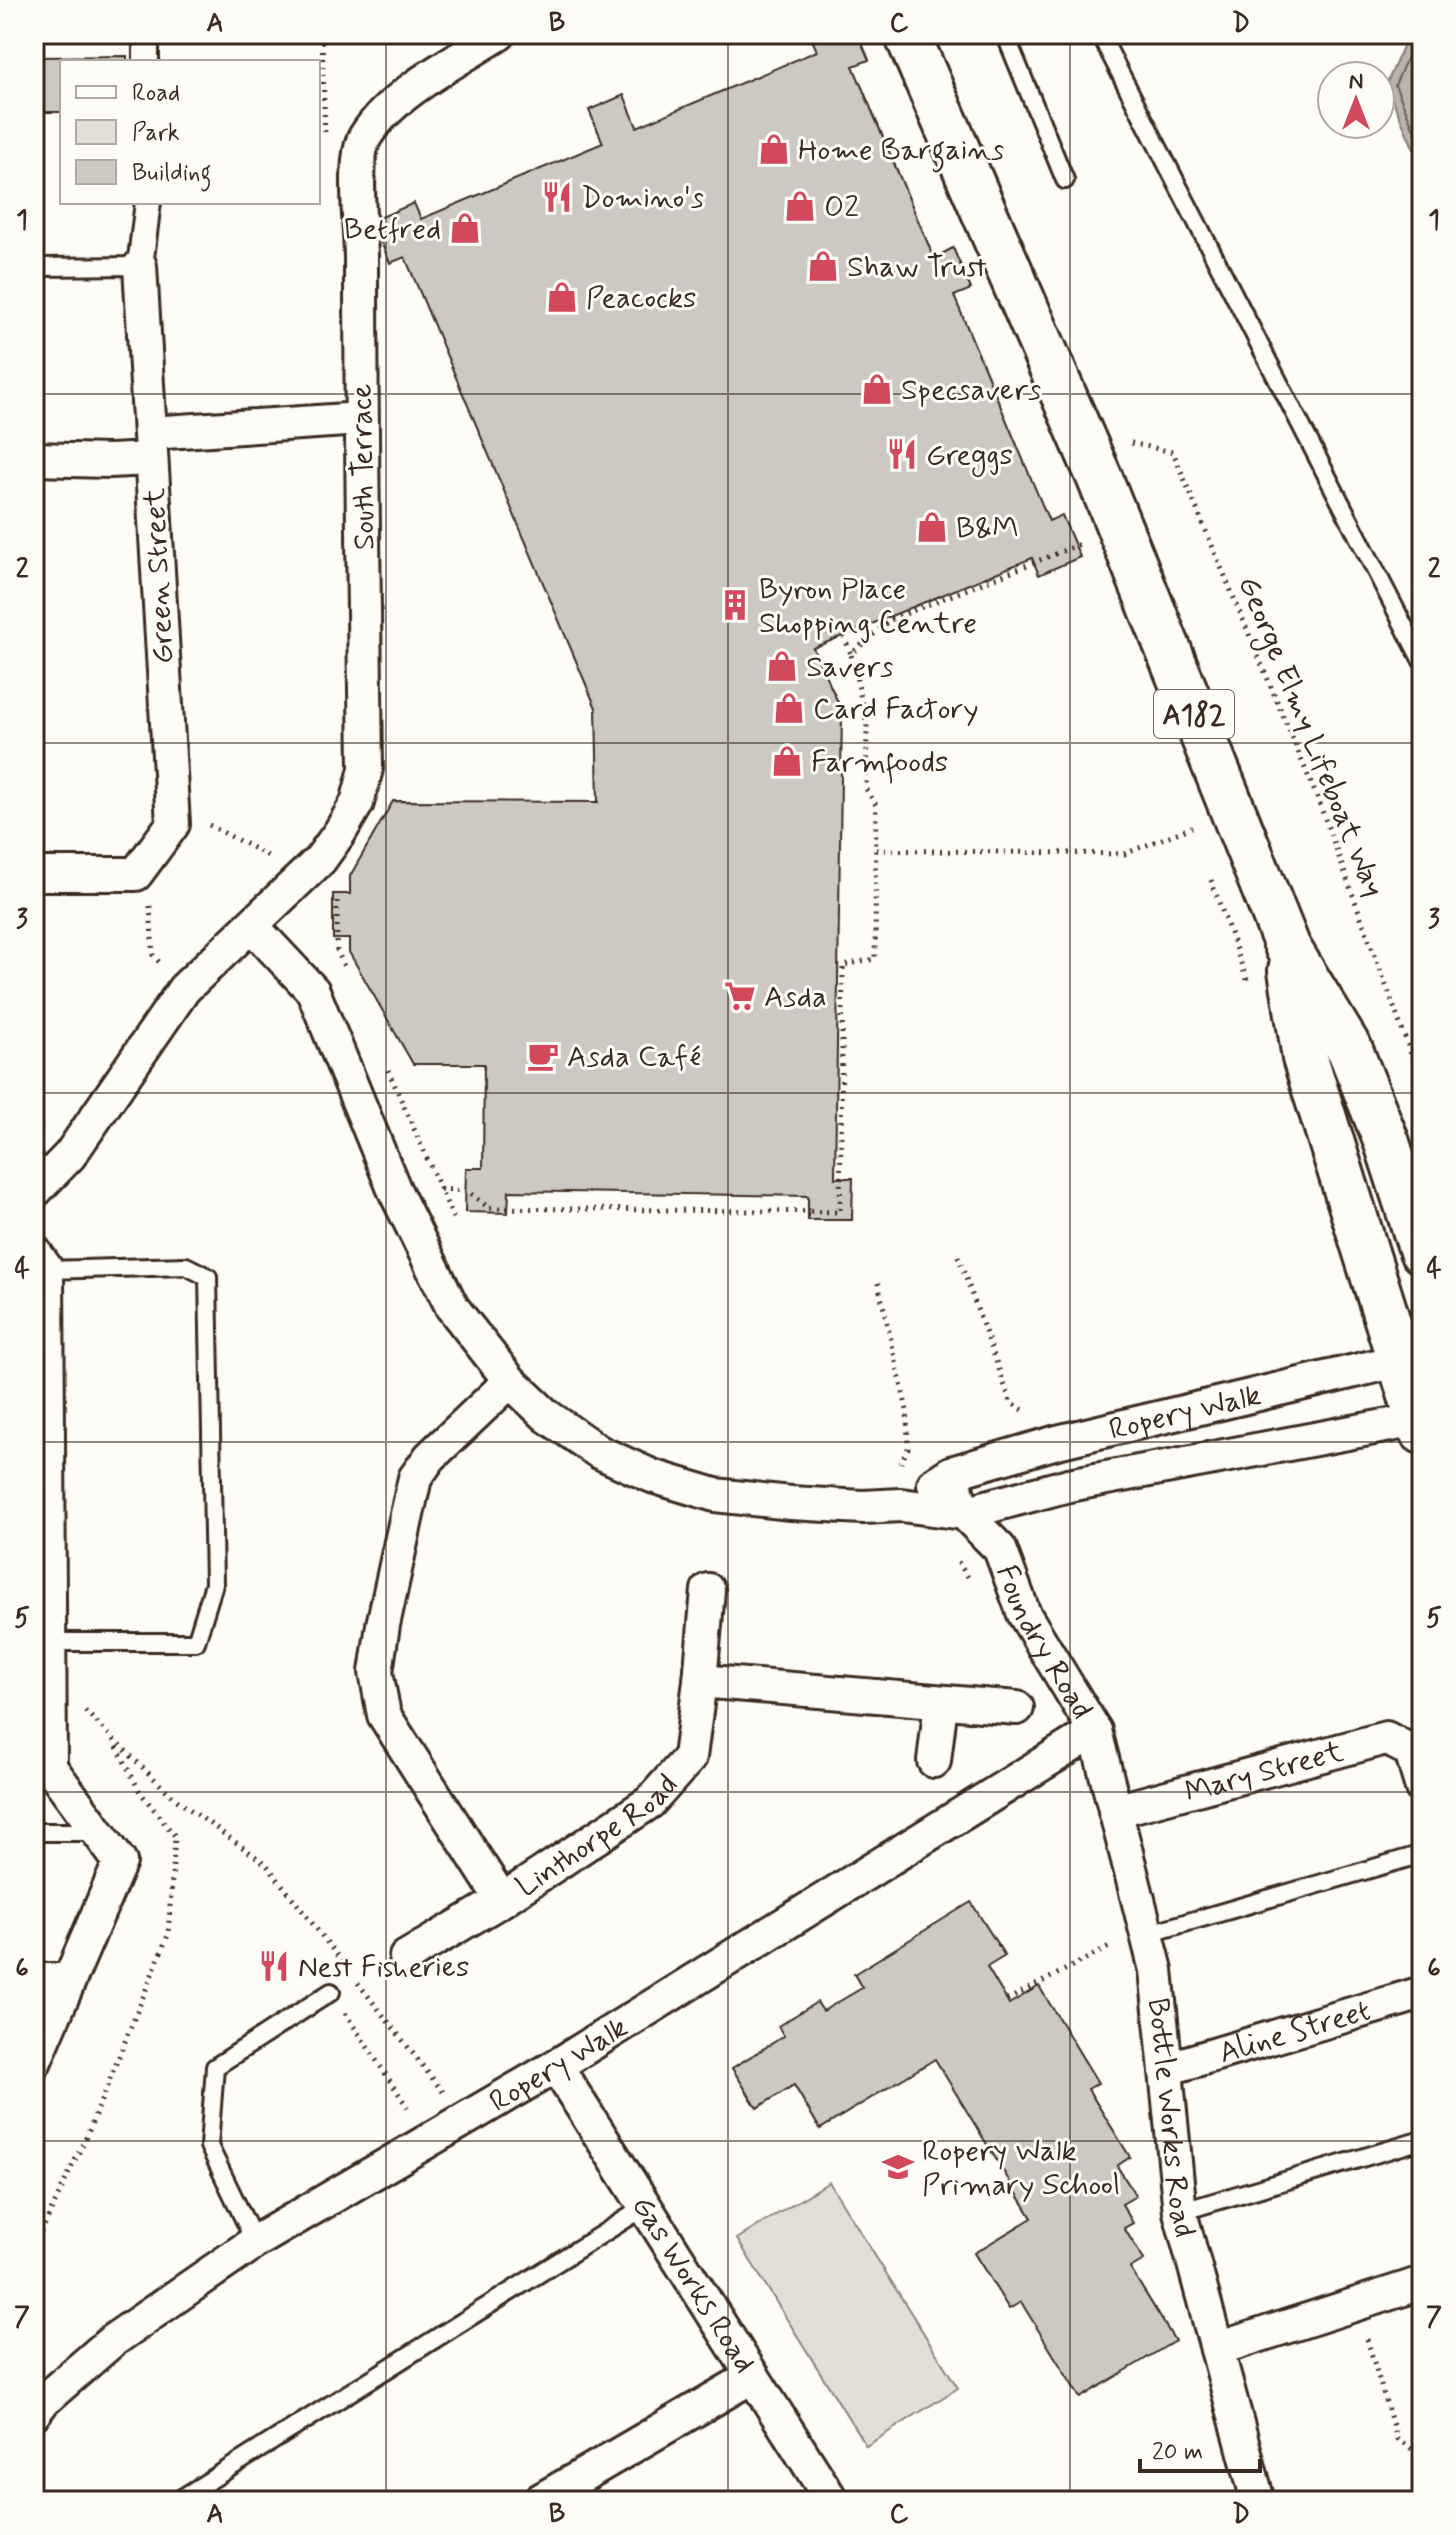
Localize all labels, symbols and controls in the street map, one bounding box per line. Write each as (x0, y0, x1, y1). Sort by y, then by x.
text: A (206, 7, 224, 41)
text: B (549, 7, 565, 41)
text: C (890, 7, 909, 41)
text: D (1232, 7, 1250, 41)
legend (60, 60, 320, 204)
north arrow (1316, 60, 1396, 140)
text: N (1349, 68, 1363, 96)
text: Road (132, 78, 180, 109)
text: Park (132, 118, 180, 149)
place label: Home Bargains (798, 131, 1004, 173)
shop icon: Home Bargains (757, 132, 791, 166)
text: Building (132, 158, 212, 192)
place label: Domino's (581, 179, 704, 218)
restaurant icon: Domino's (540, 180, 574, 214)
place label: O2 (824, 188, 859, 227)
shop icon: O2 (783, 189, 817, 223)
text: 1 (16, 204, 28, 238)
text: 1 (1428, 204, 1440, 238)
place label: Betfred (344, 210, 441, 249)
shop icon: Betfred (448, 211, 482, 245)
place label: Shaw Trust (847, 248, 987, 287)
shop icon: Shaw Trust (806, 249, 840, 283)
place label: Peacocks (586, 279, 697, 318)
shop icon: Peacocks (545, 280, 579, 314)
place label: Specsavers (901, 371, 1041, 410)
shop icon: Specsavers (860, 372, 894, 406)
street label: South Terrace (343, 383, 384, 551)
place label: Greggs (926, 436, 1013, 477)
restaurant icon: Greggs (885, 437, 919, 471)
street label: Green Street (135, 487, 184, 665)
place label: B&M (956, 509, 1019, 548)
shop icon: B&M (915, 510, 949, 544)
text: 2 (16, 553, 29, 587)
text: 2 (1428, 553, 1441, 587)
place label: Byron Place Shopping Centre (759, 570, 977, 643)
street label: George Elmy Lifeboat Way (1227, 570, 1393, 903)
building icon: Byron Place Shopping Centre (718, 588, 752, 622)
place label: Savers (806, 648, 893, 687)
shop icon: Savers (765, 649, 799, 683)
place label: Card Factory (813, 690, 979, 729)
road number: A182 (1154, 690, 1234, 738)
shop icon: Card Factory (772, 691, 806, 725)
place label: Farmfoods (811, 743, 948, 784)
shop icon: Farmfoods (770, 744, 804, 778)
text: 3 (16, 903, 28, 937)
text: 3 (1428, 903, 1440, 937)
place label: Asda (764, 978, 827, 1017)
supermarket icon: Asda (723, 979, 757, 1013)
place label: Asda Café (567, 1038, 701, 1077)
cafe icon: Asda Café (526, 1039, 560, 1073)
text: 4 (14, 1253, 30, 1287)
text: 4 (1426, 1253, 1442, 1287)
street label: Ropery Walk (1105, 1376, 1265, 1450)
street label: Foundry Road (986, 1560, 1101, 1727)
text: 5 (14, 1602, 30, 1636)
text: 5 (1426, 1602, 1442, 1636)
street label: Mary Street (1181, 1732, 1348, 1812)
street label: Linthorpe Road (509, 1766, 687, 1906)
place label: Nest Fisheries (298, 1948, 469, 1987)
restaurant icon: Nest Fisheries (257, 1949, 291, 1983)
text: 6 (15, 1952, 29, 1986)
text: 6 (1427, 1952, 1441, 1986)
street label: Aline Street (1215, 1991, 1375, 2073)
street label: Bottle Works Road (1138, 1996, 1204, 2242)
street label: Ropery Walk (483, 2008, 635, 2122)
place label: Ropery Walk Primary School (922, 2132, 1120, 2205)
school or university icon: Ropery Walk Primary School (881, 2150, 915, 2184)
street label: Gas Works Road (622, 2189, 764, 2381)
text: 7 (14, 2301, 30, 2335)
text: 7 (1426, 2301, 1442, 2335)
scale bar (1140, 2423, 1260, 2473)
text: 20 m (1152, 2437, 1203, 2468)
text: A (206, 2498, 224, 2532)
text: B (549, 2498, 565, 2532)
text: C (890, 2498, 909, 2532)
text: D (1232, 2498, 1250, 2532)

